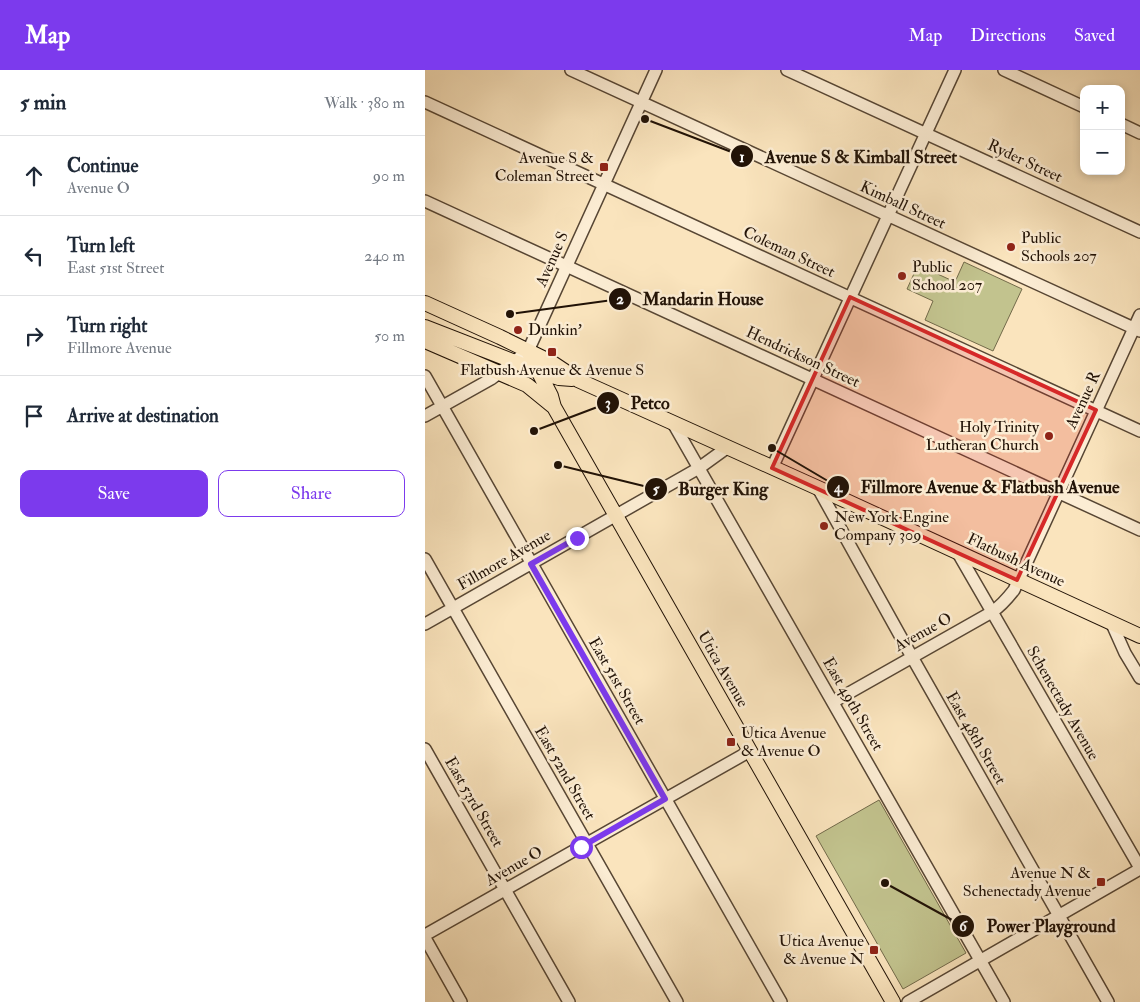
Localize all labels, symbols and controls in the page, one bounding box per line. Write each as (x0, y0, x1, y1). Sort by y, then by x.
text: Map (25, 20, 70, 51)
text: Map (909, 24, 942, 47)
text: Directions (970, 24, 1046, 47)
text: Saved (1074, 24, 1115, 47)
map controls (1080, 85, 1125, 175)
button: + (1080, 85, 1125, 130)
text: 5 min (20, 89, 66, 116)
text: Walk · 380 m (324, 93, 405, 113)
button: − (1080, 130, 1125, 175)
street label: Ryder Street (984, 135, 1066, 187)
callout: Avenue S & Kimball Street (730, 140, 967, 173)
text: Avenue S & Kimball Street (764, 146, 957, 169)
place label: Avenue S & Coleman Street (495, 148, 594, 186)
text: 1 (739, 148, 745, 167)
text: Continue (67, 154, 138, 178)
marker: Avenue S & Coleman Street (598, 161, 610, 173)
icon: ahead (20, 162, 48, 190)
text: 90 m (373, 166, 405, 186)
street label: Kimball Street (857, 176, 949, 234)
text: Avenue O (67, 178, 130, 198)
street label: Coleman Street (740, 222, 838, 282)
street label: Avenue S (531, 228, 573, 291)
place label: Public Schools 207 (1021, 228, 1097, 266)
text: Turn left (67, 234, 135, 258)
marker: Public Schools 207 (1005, 241, 1017, 253)
icon: left (20, 242, 48, 270)
text: 240 m (364, 246, 405, 266)
place label: Public School 207 (912, 257, 983, 295)
text: East 51st Street (67, 258, 164, 278)
marker: Public School 207 (896, 270, 908, 282)
callout: Mandarin House (608, 283, 774, 316)
text: Mandarin House (642, 288, 764, 311)
text: 2 (616, 290, 624, 309)
text: Turn right (67, 314, 147, 338)
place label: Dunkin' (528, 320, 582, 340)
icon: right (20, 322, 48, 350)
street label: Hendrickson Street (743, 322, 863, 392)
marker: Dunkin' (512, 324, 524, 336)
text: 50 m (374, 326, 405, 346)
text: Fillmore Avenue (67, 338, 172, 358)
marker: Flatbush Avenue & Avenue S (546, 346, 558, 358)
place label: Flatbush Avenue & Avenue S (460, 360, 644, 380)
street label: Avenue R (1061, 368, 1105, 433)
callout: Petco (595, 386, 679, 419)
text: Petco (630, 392, 670, 415)
text: 3 (605, 394, 611, 413)
icon: arrive (20, 402, 48, 430)
text: Arrive at destination (67, 404, 219, 428)
place label: Holy Trinity Lutheran Church (926, 417, 1040, 455)
marker: Holy Trinity Lutheran Church (1043, 430, 1055, 442)
button: Save (20, 470, 208, 517)
button: Share (218, 470, 405, 517)
callout: Fillmore Avenue & Flatbush Avenue (825, 470, 1130, 503)
callout: Burger King (643, 473, 778, 506)
text: Fillmore Avenue & Flatbush Avenue (860, 476, 1120, 499)
text: Burger King (678, 478, 769, 501)
text: 4 (833, 478, 843, 497)
text: 5 (653, 480, 660, 499)
place label: New York Engine Company 309 (834, 507, 949, 546)
marker: New York Engine Company 309 (818, 520, 830, 532)
street label: Fillmore Avenue (454, 525, 555, 595)
route end (566, 527, 589, 550)
street label: Flatbush Avenue (964, 529, 1068, 591)
street label: Avenue O (890, 608, 955, 656)
street label: Utica Avenue (693, 627, 753, 711)
street label: East 51st Street (584, 634, 650, 728)
street label: Schenectady Avenue (1022, 642, 1104, 764)
street label: East 49th Street (818, 654, 888, 754)
street label: East 48th Street (941, 688, 1011, 788)
street label: East 52nd Street (530, 722, 600, 824)
place label: Utica Avenue & Avenue O (741, 723, 826, 761)
marker: Utica Avenue & Avenue O (725, 736, 737, 748)
street label: East 53rd Street (440, 753, 508, 851)
route start (570, 836, 593, 859)
street label: Avenue O (481, 842, 546, 891)
place label: Avenue N & Schenectady Avenue (963, 863, 1091, 901)
marker: Avenue N & Schenectady Avenue (1095, 876, 1107, 888)
callout: Power Playground (951, 910, 1125, 943)
text: Power Playground (986, 915, 1116, 938)
text: 6 (959, 917, 968, 936)
place label: Utica Avenue & Avenue N (779, 931, 865, 969)
marker: Utica Avenue & Avenue N (868, 944, 880, 956)

